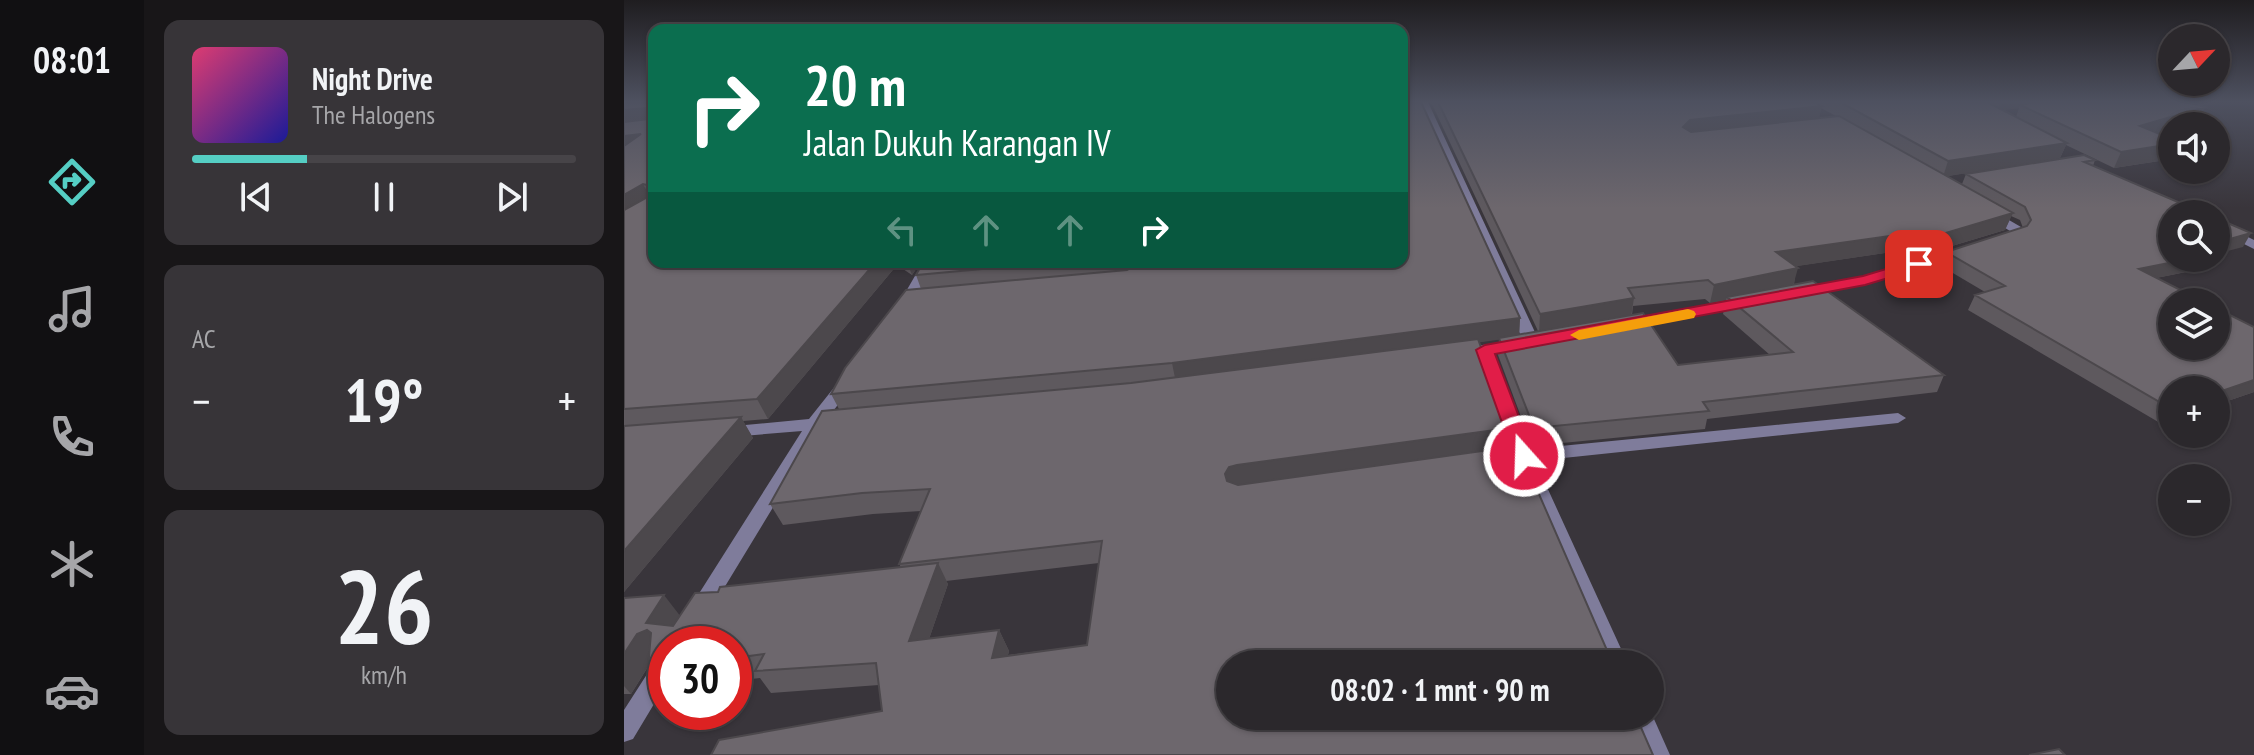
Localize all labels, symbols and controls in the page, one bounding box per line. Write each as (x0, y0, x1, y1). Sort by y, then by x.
north arrow (2158, 24, 2230, 96)
map controls (2158, 24, 2230, 536)
text: 08:01 (33, 36, 111, 83)
text: 20 m (804, 49, 906, 121)
icon: right (672, 56, 776, 160)
text: Night Drive (312, 59, 433, 98)
text: The Halogens (312, 98, 435, 131)
button: sound (2158, 112, 2230, 184)
text: Jalan Dukuh Karangan IV (804, 119, 1111, 166)
icon: directions (44, 154, 100, 210)
icon: previous (234, 175, 278, 219)
icon: pause (362, 175, 406, 219)
icon: next (490, 175, 534, 219)
button: search (2158, 200, 2230, 272)
icon: left (880, 208, 924, 252)
icon: ahead (964, 208, 1008, 252)
icon: ahead (1048, 208, 1092, 252)
icon: right (1132, 208, 1176, 252)
pin (1885, 230, 1953, 298)
icon: arrive (1897, 242, 1941, 286)
icon: music (44, 281, 100, 337)
button: layers (2158, 288, 2230, 360)
text: AC (192, 322, 216, 355)
text: 19° (344, 361, 424, 439)
text: − (192, 372, 210, 429)
text: + (558, 372, 576, 429)
button: + (2158, 376, 2230, 448)
icon: phone (44, 409, 100, 465)
position arrow (1482, 414, 1566, 498)
button: − (2158, 464, 2230, 536)
icon: climate (44, 536, 100, 592)
text: 26 (334, 538, 434, 673)
speed limit sign: 30 (648, 626, 752, 730)
text: km/h (361, 658, 407, 691)
icon: car (44, 663, 100, 719)
text: 08:02 · 1 mnt · 90 m (1330, 670, 1550, 709)

